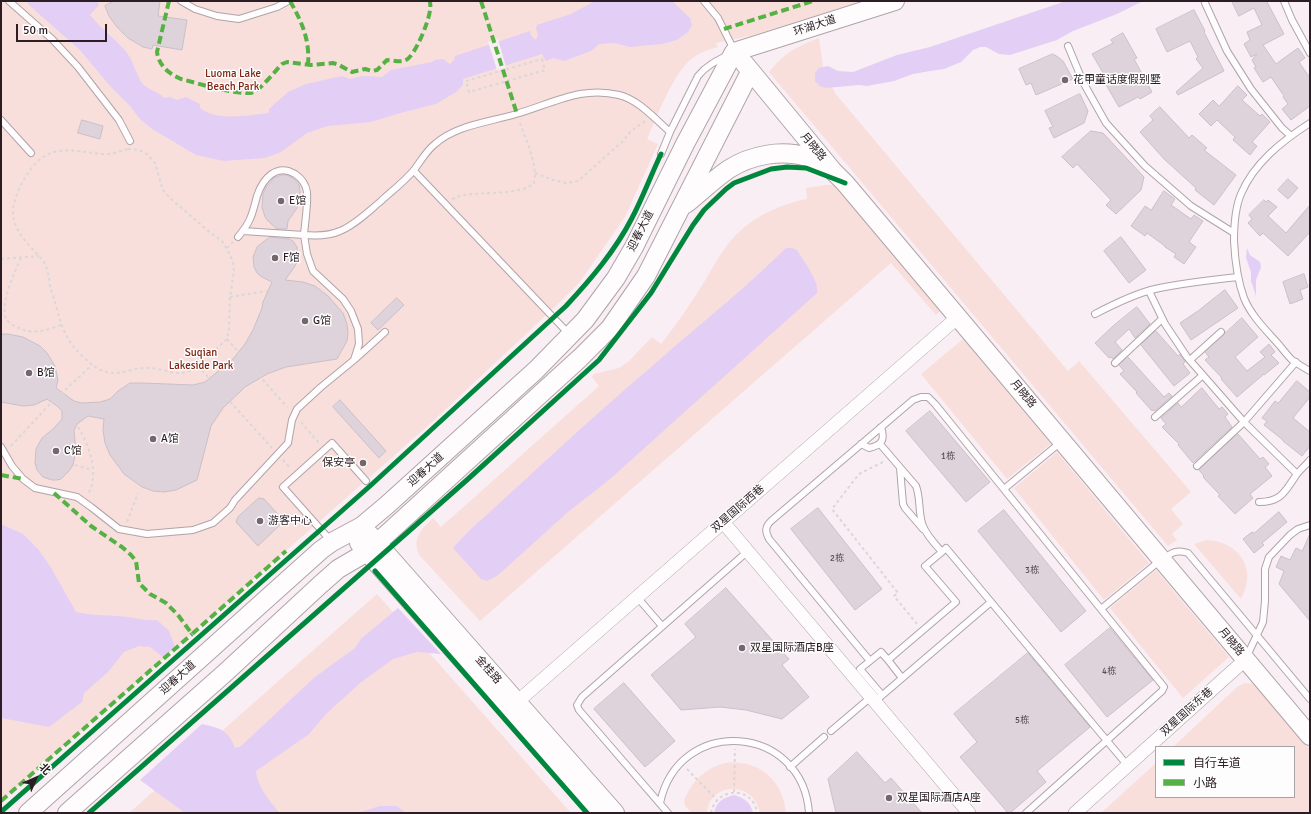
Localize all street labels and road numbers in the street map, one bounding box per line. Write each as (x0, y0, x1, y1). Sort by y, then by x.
street label: 环湖大道 (792, 13, 838, 39)
street label: 月晓路 (797, 130, 829, 164)
street label: 迎春大道 (625, 208, 657, 254)
street label: 月晓路 (1007, 377, 1039, 411)
street label: 迎春大道 (405, 450, 447, 490)
street label: 双星国际西巷 (709, 482, 767, 536)
street label: 月晓路 (1215, 625, 1247, 659)
street label: 金桂路 (472, 653, 504, 687)
street label: 迎春大道 (157, 658, 199, 698)
street label: 双星国际东巷 (1158, 685, 1216, 739)

